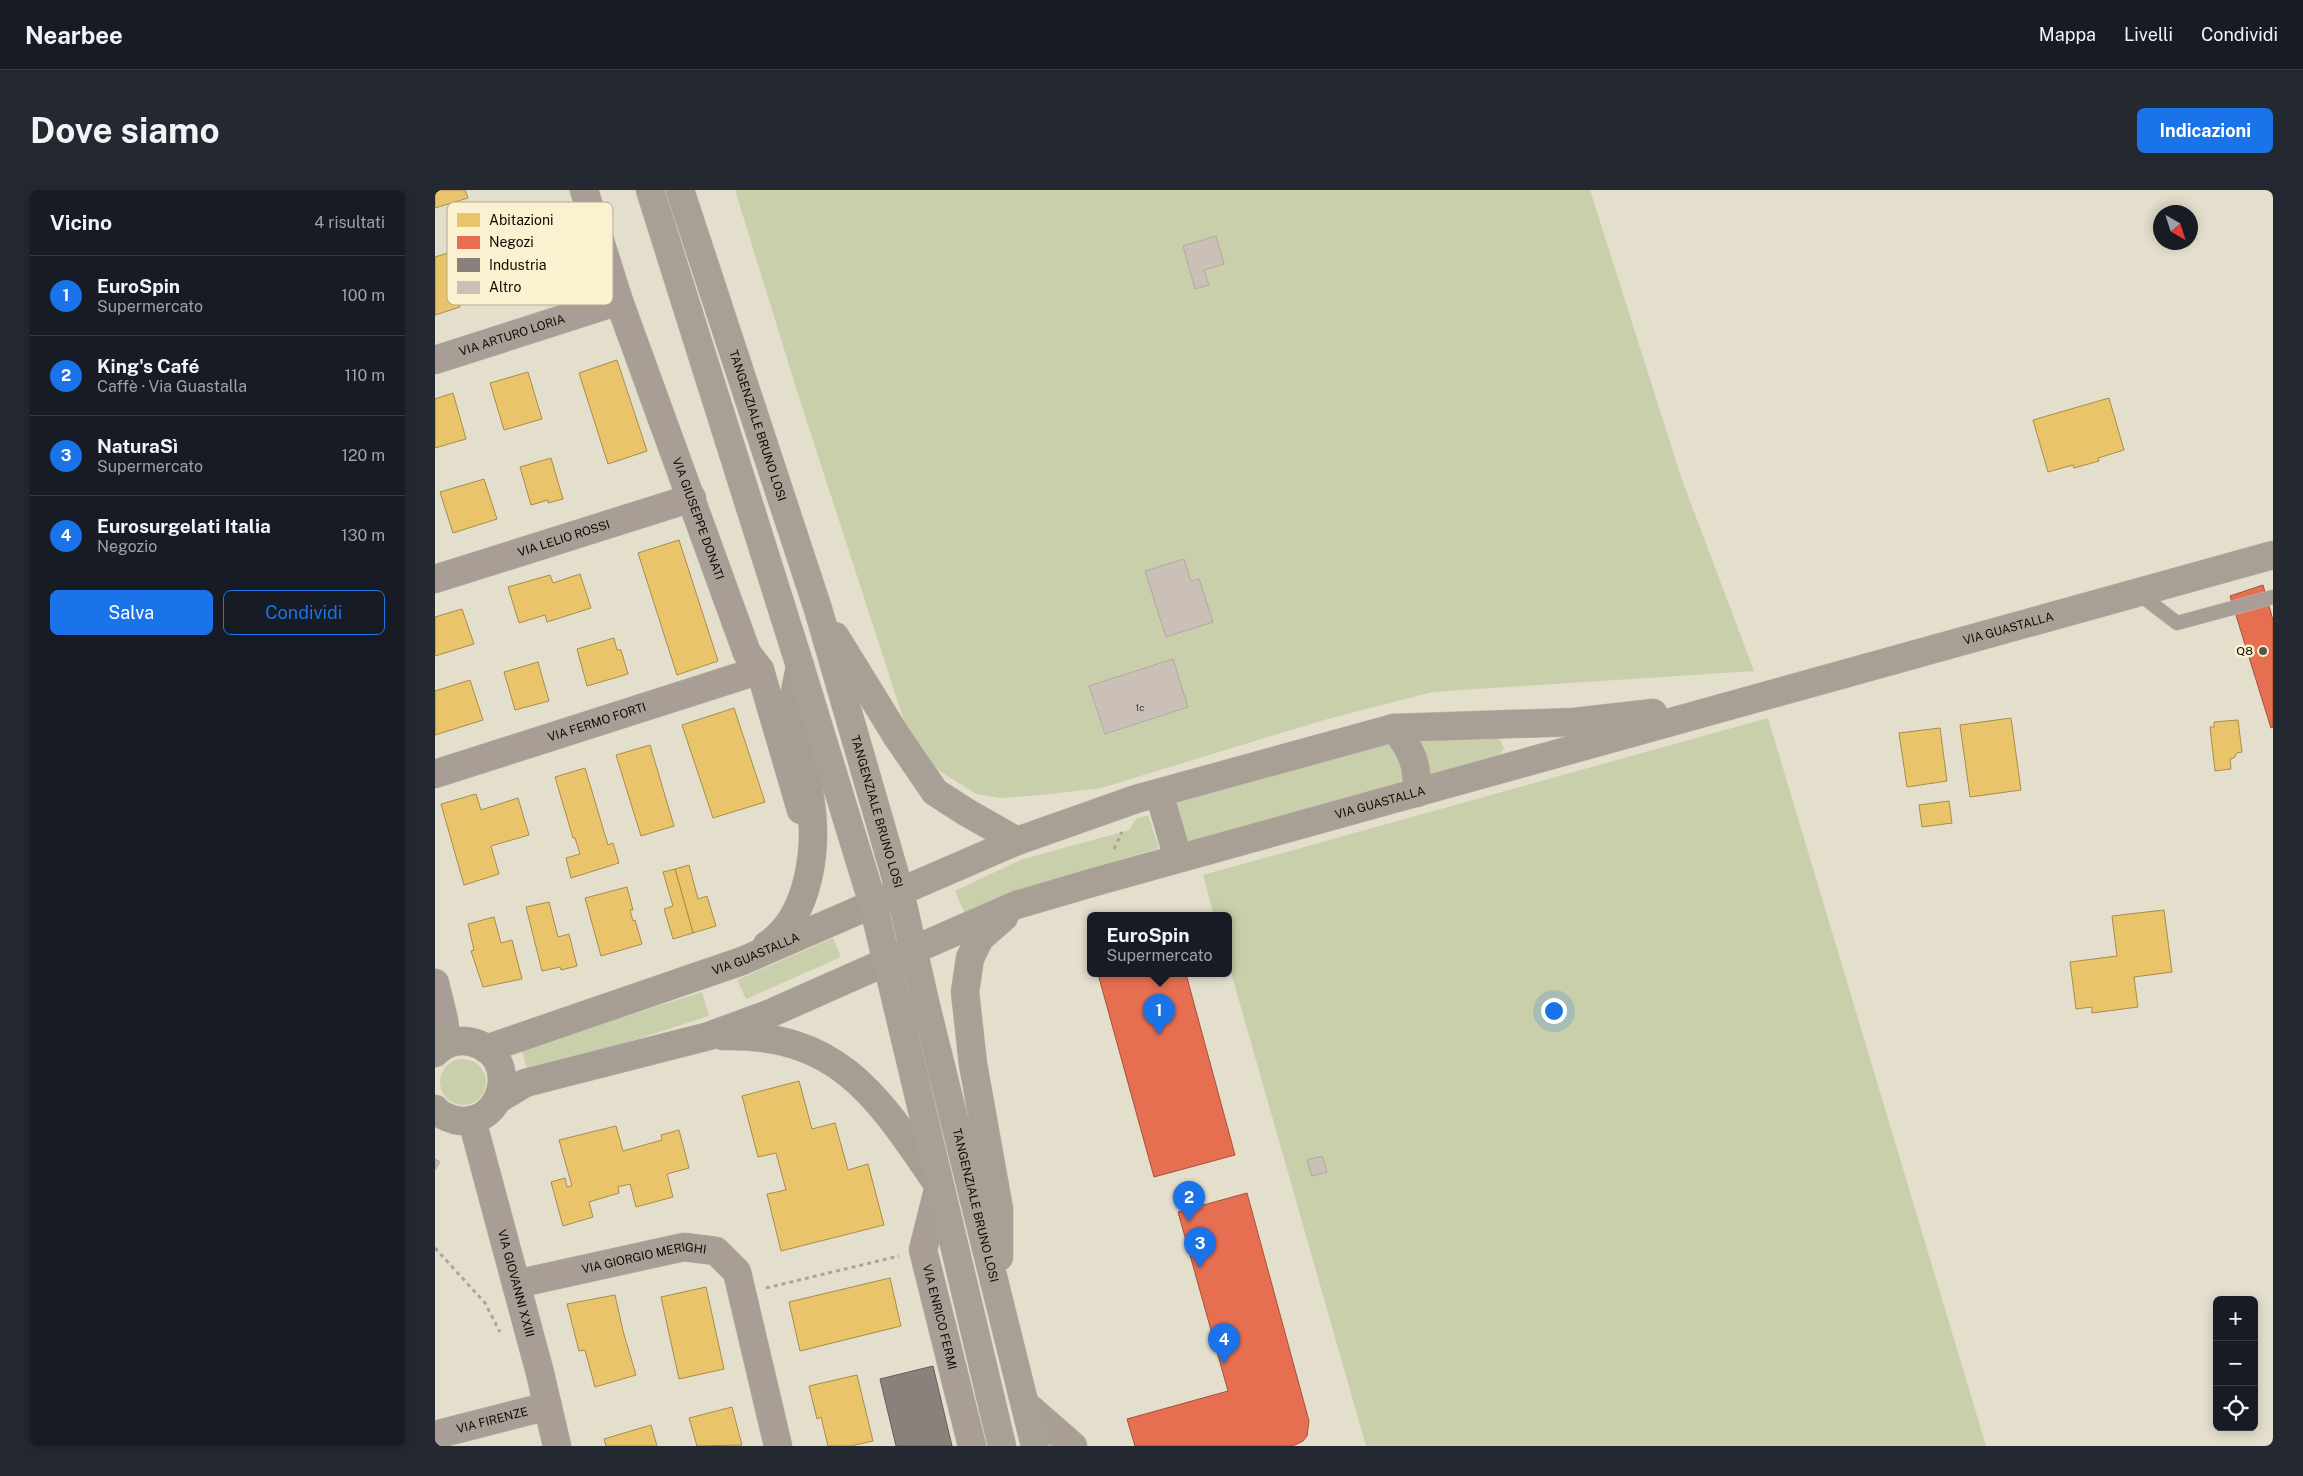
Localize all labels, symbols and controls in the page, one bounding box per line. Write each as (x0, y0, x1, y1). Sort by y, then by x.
text: Nearbee (25, 21, 123, 49)
text: Mappa (2039, 24, 2096, 45)
text: Livelli (2124, 24, 2173, 45)
text: Condividi (2201, 24, 2278, 45)
button: Indicazioni (2137, 108, 2273, 153)
text: Dove siamo (30, 110, 220, 151)
legend (447, 202, 613, 305)
north arrow (2153, 205, 2198, 250)
text: Vicino (50, 210, 112, 235)
text: Abitazioni (489, 212, 554, 228)
text: 4 risultati (314, 213, 385, 232)
text: Negozi (489, 234, 534, 250)
text: Industria (489, 257, 547, 273)
text: EuroSpin (97, 275, 180, 297)
text: Altro (489, 279, 521, 295)
text: 1 (63, 286, 69, 305)
text: 100 m (341, 286, 385, 305)
text: Supermercato (97, 297, 203, 316)
street label: VIA ARTURO LORIA (457, 312, 567, 359)
street label: TANGENZIALE BRUNO LOSI (726, 348, 789, 503)
text: King's Café (97, 355, 199, 377)
text: 2 (61, 366, 71, 385)
text: 110 m (344, 366, 385, 385)
text: Caffè · Via Guastalla (97, 377, 247, 396)
text: NaturaSì (97, 435, 178, 457)
text: 3 (61, 446, 71, 465)
text: 120 m (341, 446, 385, 465)
street label: VIA GIUSEPPE DONATI (670, 456, 727, 582)
text: Supermercato (97, 457, 203, 476)
text: Eurosurgelati Italia (97, 515, 271, 537)
street label: VIA LELIO ROSSI (516, 517, 612, 559)
text: 4 (61, 526, 71, 545)
text: 130 m (341, 526, 385, 545)
text: Negozio (97, 537, 157, 556)
button: Salva (50, 590, 213, 635)
button: Condividi (223, 590, 385, 635)
street label: VIA GUASTALLA (1961, 609, 2055, 648)
place label: Q8 (2236, 644, 2253, 658)
marker: Q8 (2257, 645, 2269, 657)
street label: VIA FERMO FORTI (546, 700, 648, 744)
house number: 1c (1135, 701, 1145, 713)
street label: TANGENZIALE BRUNO LOSI (848, 734, 905, 889)
street label: VIA GUASTALLA (1333, 783, 1427, 822)
popup (1087, 912, 1232, 977)
text: EuroSpin (1106, 924, 1190, 946)
street label: VIA GUASTALLA (710, 930, 802, 978)
text: Supermercato (1106, 946, 1213, 965)
pin: 1 (1143, 994, 1175, 1035)
your location (1541, 998, 1567, 1024)
street label: TANGENZIALE BRUNO LOSI (950, 1127, 1001, 1284)
pin: 2 (1173, 1181, 1205, 1222)
pin: 3 (1184, 1227, 1216, 1268)
street label: VIA GIOVANNI XXIII (495, 1228, 537, 1339)
street label: VIA GIORGIO MERIGHI (580, 1240, 707, 1276)
street label: VIA ENRICO FERMI (920, 1263, 960, 1371)
map controls (2213, 1296, 2258, 1431)
button: + (2213, 1296, 2258, 1341)
pin: 4 (1208, 1323, 1240, 1364)
button: − (2213, 1341, 2258, 1386)
button: locate (2213, 1386, 2258, 1431)
street label: VIA FIRENZE (455, 1404, 529, 1436)

